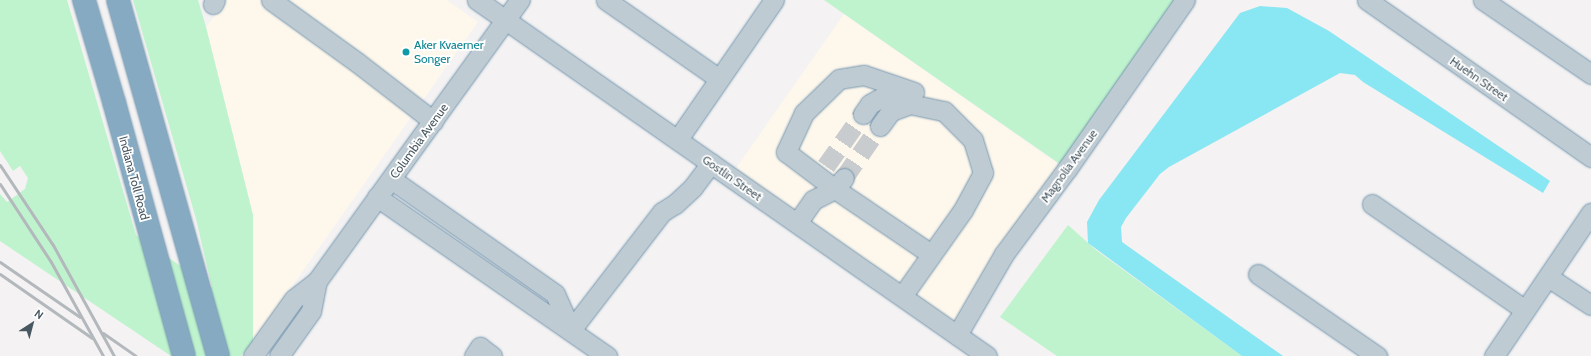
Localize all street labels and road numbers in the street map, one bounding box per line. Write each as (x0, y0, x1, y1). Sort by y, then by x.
street label: Huehn Street (1447, 54, 1511, 104)
street label: Columbia Avenue (387, 101, 451, 181)
street label: Magnolia Avenue (1038, 127, 1100, 205)
street label: Indiana Toll Road (116, 134, 152, 222)
street label: Gostlin Street (700, 152, 764, 204)

